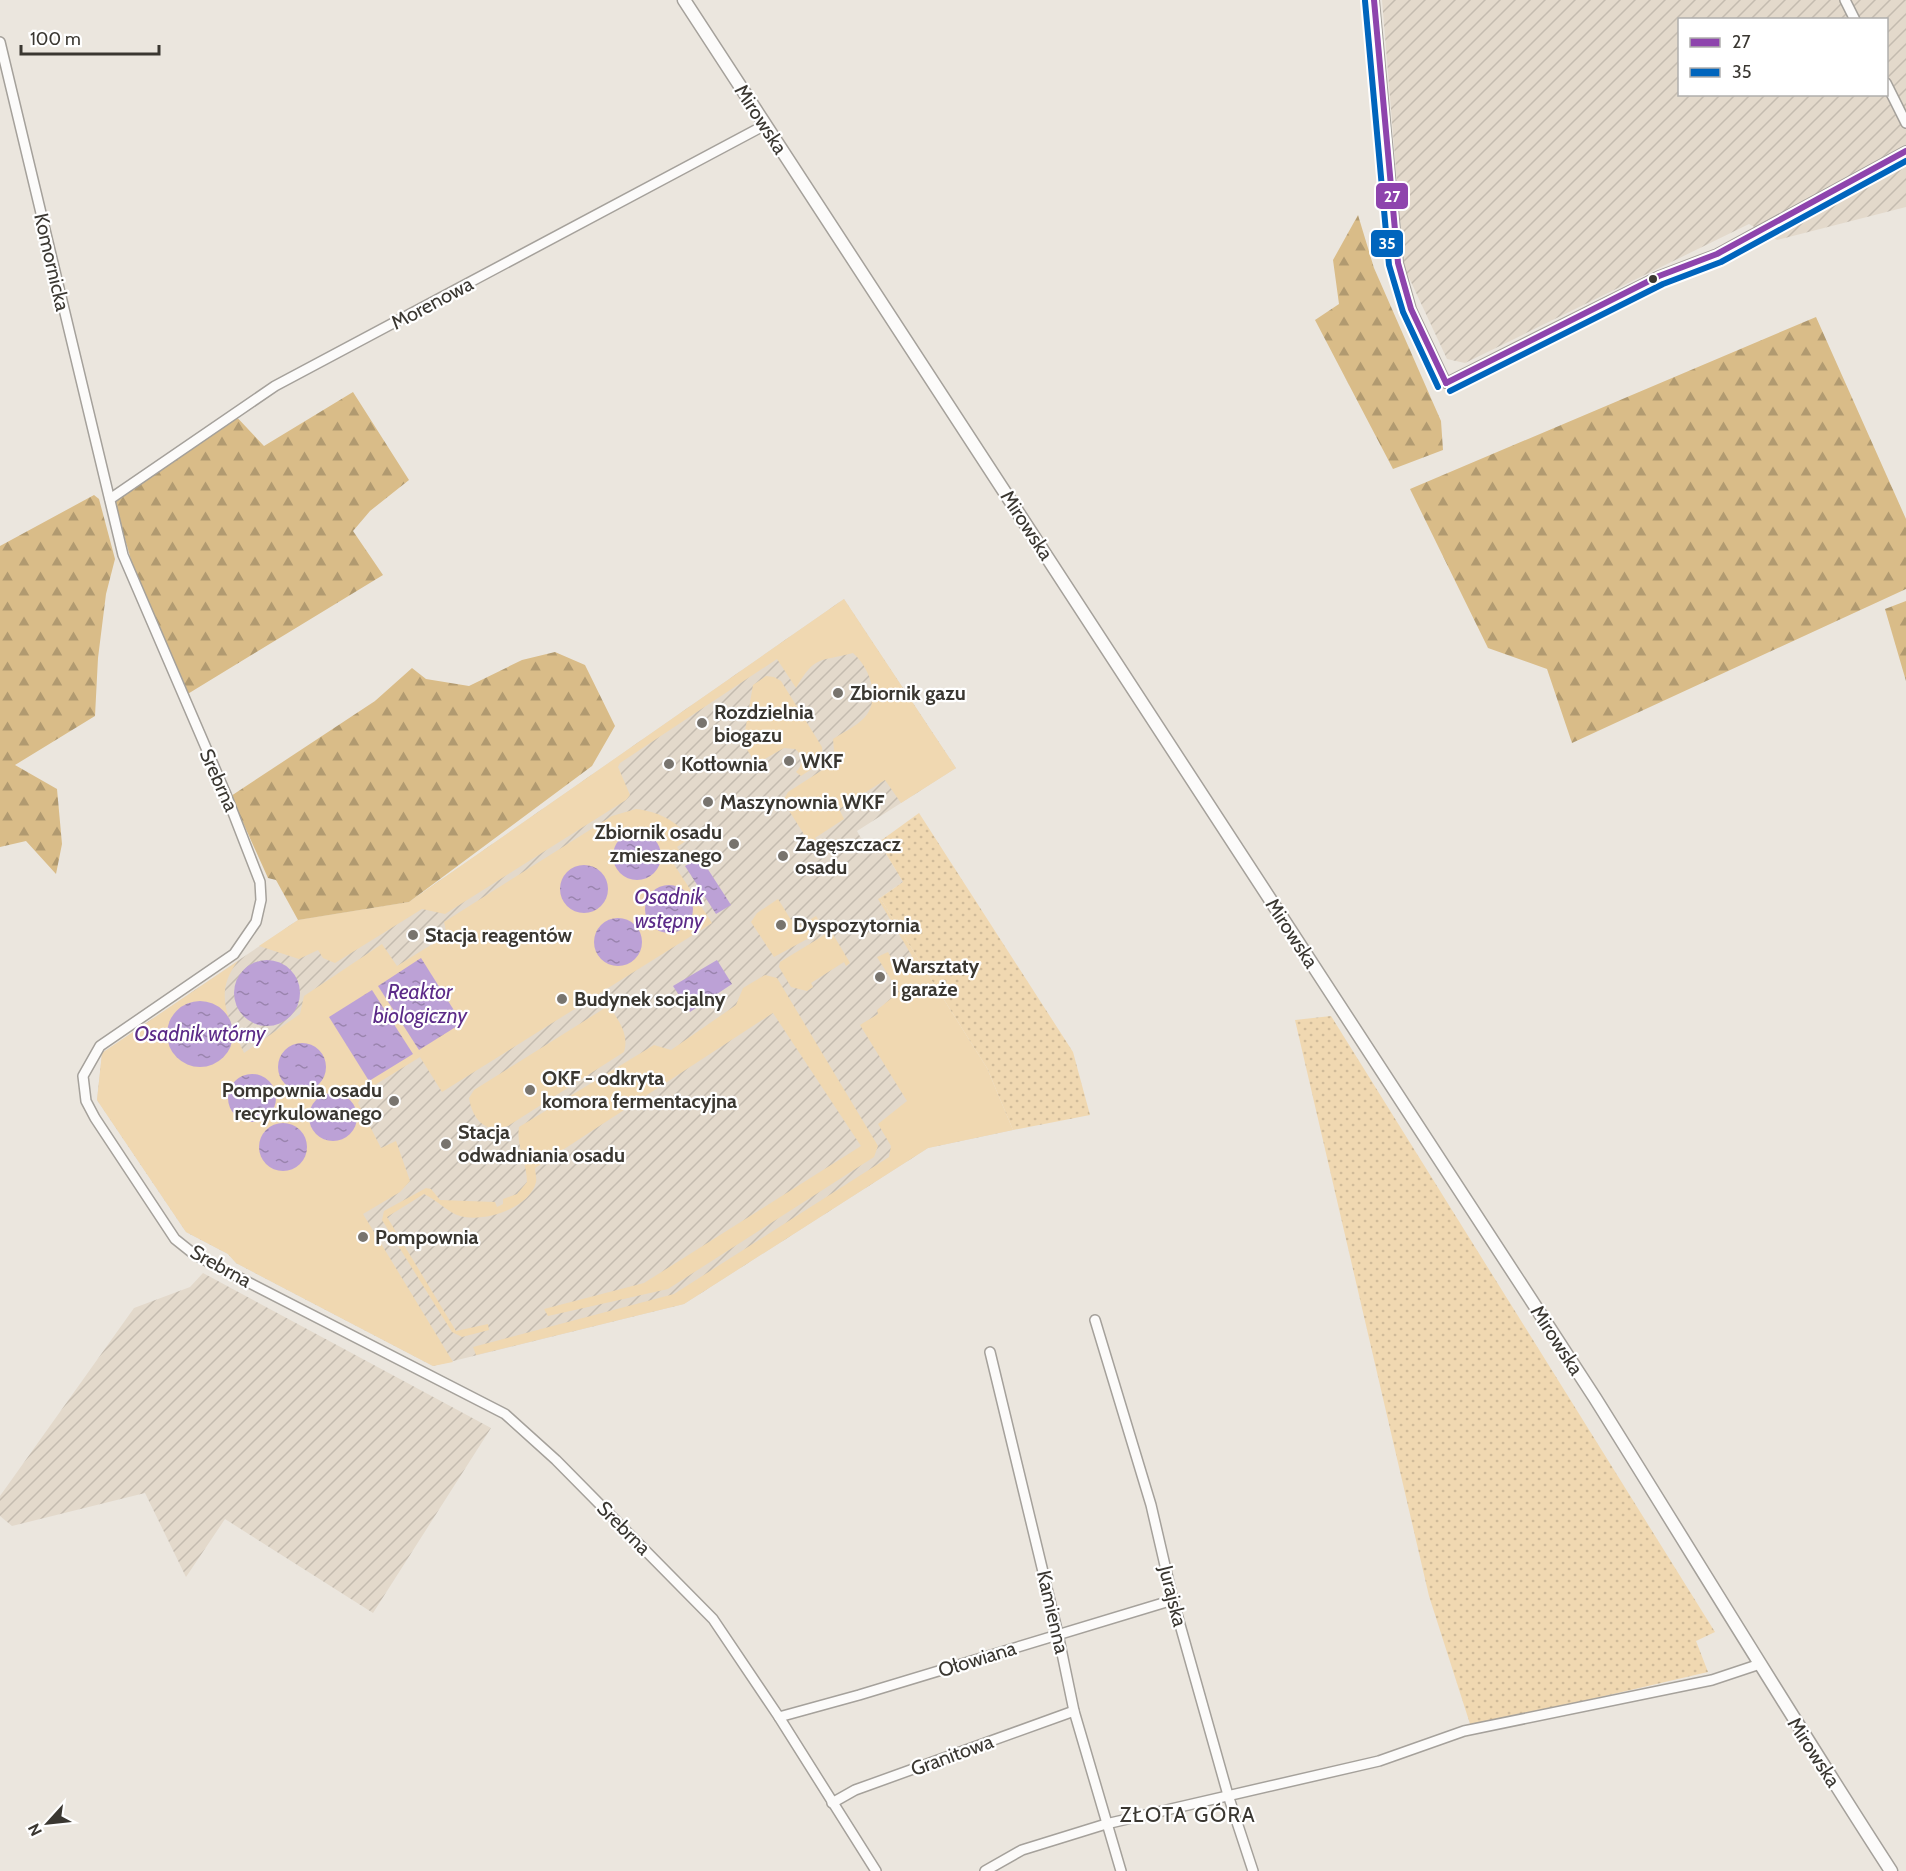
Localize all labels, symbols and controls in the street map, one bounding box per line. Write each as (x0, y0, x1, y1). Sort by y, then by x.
scale bar (21, 18, 159, 56)
legend (1678, 18, 1888, 96)
text: 100 m (30, 28, 81, 50)
text: 27 (1732, 31, 1751, 53)
text: 35 (1732, 61, 1751, 83)
street label: Mirowska (730, 80, 793, 159)
line badge: 27 (1375, 182, 1409, 210)
text: 27 (1384, 187, 1401, 206)
street label: Komornicka (29, 211, 75, 314)
line badge: 35 (1370, 229, 1404, 258)
text: 35 (1378, 234, 1396, 253)
street label: Morenowa (387, 271, 477, 335)
unlabelled marker (1647, 273, 1659, 285)
street label: Mirowska (996, 486, 1059, 565)
place label: Zbiornik gazu (850, 681, 966, 705)
marker: Zbiornik gazu (831, 686, 845, 700)
place label: Rozdzielnia biogazu (714, 700, 814, 747)
marker: Rozdzielnia biogazu (695, 716, 709, 730)
street label: Srebrna (195, 745, 244, 815)
place label: WKF (801, 749, 844, 773)
place label: Kotłownia (681, 752, 768, 776)
marker: WKF (782, 754, 796, 768)
marker: Kotłownia (662, 757, 676, 771)
place label: Maszynownia WKF (720, 790, 885, 814)
marker: Maszynownia WKF (701, 795, 715, 809)
place label: Zbiornik osadu zmieszanego (595, 820, 722, 867)
place label: Zagęszczacz osadu (795, 832, 901, 879)
marker: Zbiornik osadu zmieszanego (727, 837, 741, 851)
marker: Zagęszczacz osadu (776, 849, 790, 863)
water label: Osadnik wstępny (634, 884, 705, 933)
street label: Mirowska (1261, 894, 1324, 973)
place label: Dyspozytornia (793, 913, 920, 937)
marker: Dyspozytornia (774, 918, 788, 932)
place label: Stacja reagentów (425, 923, 573, 947)
marker: Stacja reagentów (406, 928, 420, 942)
place label: Warsztaty i garaże (892, 954, 980, 1001)
marker: Warsztaty i garaże (873, 970, 887, 984)
water label: Reaktor biologiczny (373, 979, 468, 1028)
place label: Budynek socjalny (574, 987, 726, 1011)
marker: Budynek socjalny (555, 992, 569, 1006)
water label: Osadnik wtórny (134, 1021, 267, 1046)
place label: OKF - odkryta komora fermentacyjna (542, 1066, 737, 1113)
place label: Pompownia osadu recyrkulowanego (222, 1078, 382, 1125)
marker: OKF - odkryta komora fermentacyjna (523, 1083, 537, 1097)
marker: Pompownia osadu recyrkulowanego (387, 1094, 401, 1108)
place label: Stacja odwadniania osadu (458, 1120, 625, 1167)
marker: Stacja odwadniania osadu (439, 1137, 453, 1151)
place label: Pompownia (375, 1225, 479, 1249)
marker: Pompownia (356, 1230, 370, 1244)
street label: Srebrna (186, 1239, 256, 1293)
street label: Mirowska (1526, 1301, 1589, 1380)
street label: Srebrna (592, 1496, 656, 1560)
street label: Jurajska (1154, 1562, 1192, 1629)
street label: Kamienna (1032, 1568, 1074, 1656)
street label: Ołowiana (935, 1636, 1019, 1682)
street label: Mirowska (1783, 1713, 1846, 1792)
street label: Granitowa (907, 1729, 997, 1781)
north arrow (18, 1793, 78, 1853)
district label: ZŁOTA GÓRA (1120, 1802, 1256, 1827)
text: N (24, 1820, 46, 1839)

